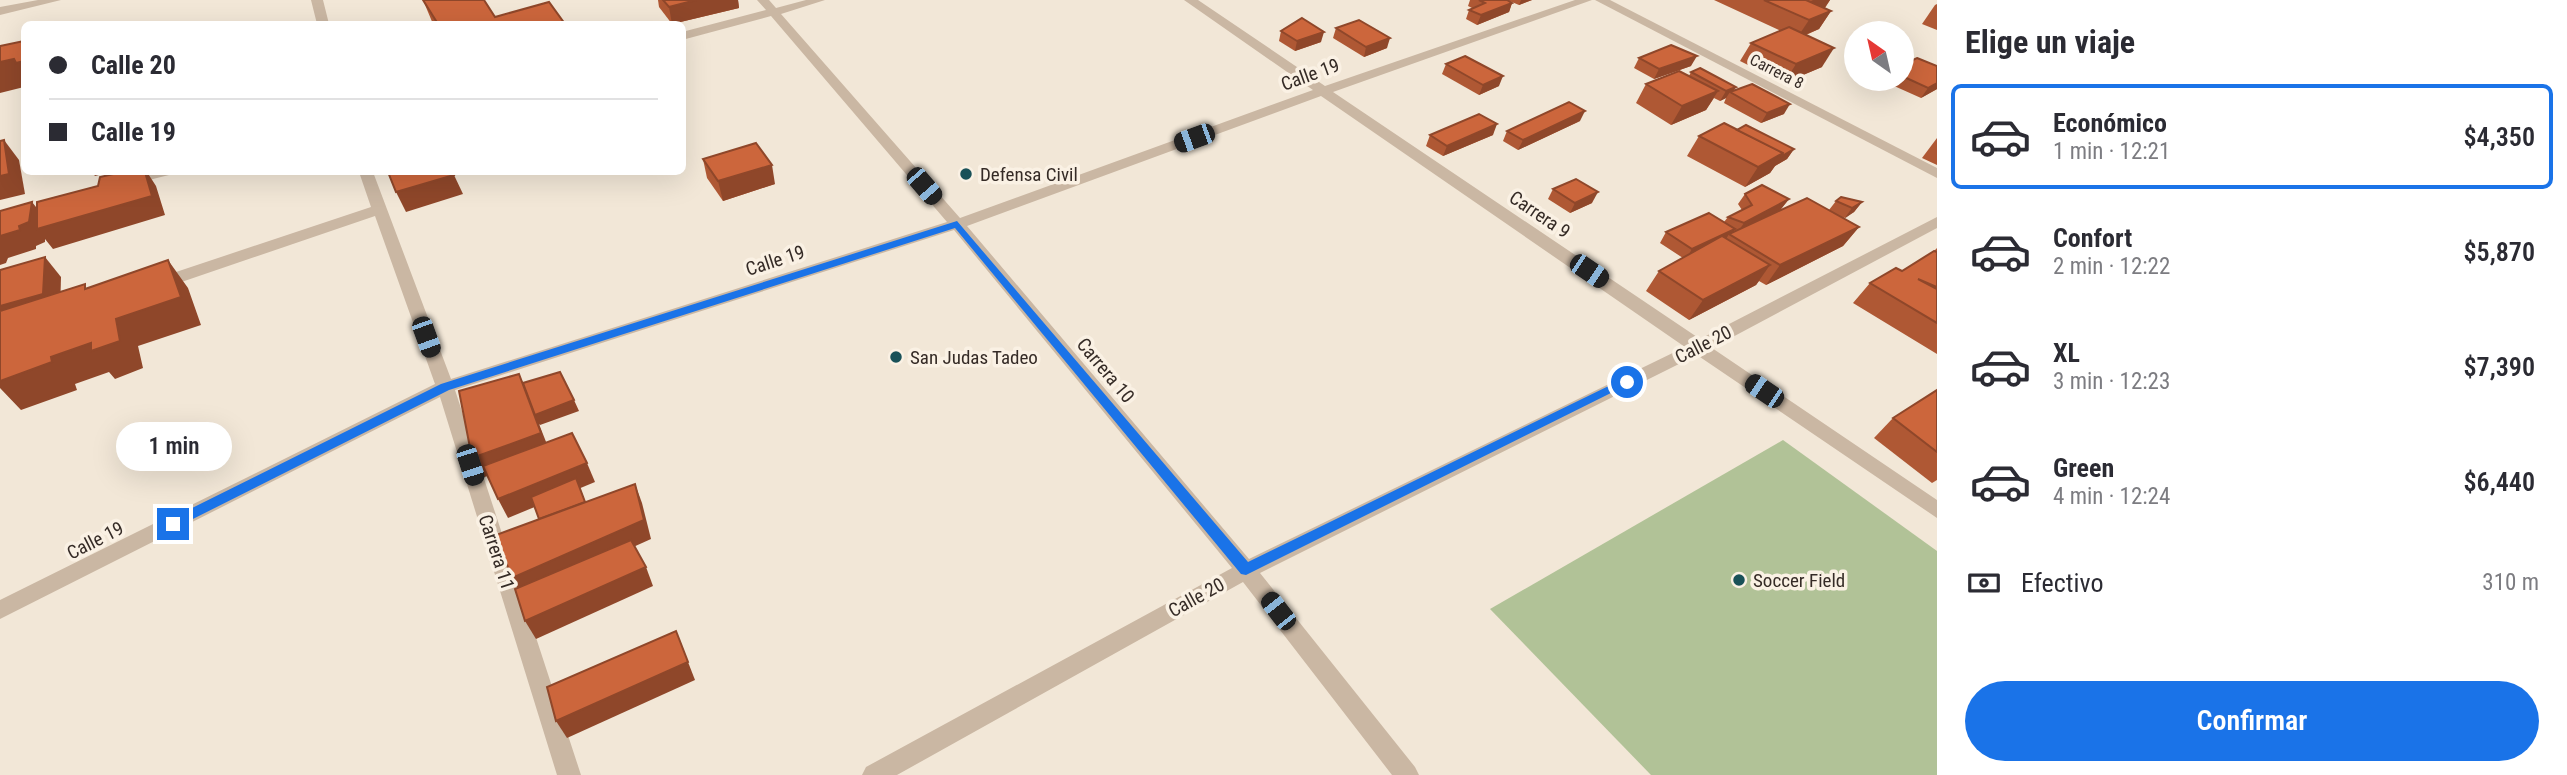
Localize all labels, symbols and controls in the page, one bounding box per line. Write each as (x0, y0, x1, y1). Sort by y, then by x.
north arrow (1844, 21, 1914, 91)
map controls (1844, 21, 1914, 91)
text: Elige un viaje (1965, 23, 2135, 61)
text: Calle 20 (91, 50, 176, 80)
street label: Carrera 8 (1747, 50, 1807, 93)
street label: Calle 19 (1278, 53, 1343, 96)
icon: car (1969, 105, 2032, 168)
text: Económico (2053, 108, 2167, 138)
text: Calle 19 (91, 117, 176, 147)
car (1171, 121, 1218, 155)
text: $4,350 (2464, 122, 2535, 152)
text: 1 min · 12:21 (2053, 138, 2170, 165)
car (903, 163, 946, 209)
place label: Defensa Civil (980, 163, 1078, 186)
marker: Defensa Civil (958, 166, 974, 182)
street label: Carrera 9 (1505, 186, 1575, 243)
icon: car (1969, 220, 2032, 283)
text: Confort (2053, 223, 2132, 253)
text: $5,870 (2464, 237, 2535, 267)
street label: Calle 19 (743, 240, 808, 281)
car (1566, 251, 1613, 291)
text: 2 min · 12:22 (2053, 253, 2170, 280)
car (409, 314, 444, 360)
street label: Calle 20 (1671, 320, 1735, 368)
street label: Carrera 10 (1072, 333, 1139, 408)
icon: car (1969, 335, 2032, 398)
text: XL (2053, 338, 2080, 368)
place label: San Judas Tadeo (910, 346, 1038, 369)
marker: San Judas Tadeo (888, 349, 904, 365)
text: $7,390 (2464, 352, 2535, 382)
route start (1611, 366, 1643, 398)
text: 3 min · 12:23 (2053, 368, 2170, 395)
car (1741, 371, 1788, 411)
callout: 1 min (115, 422, 231, 472)
text: 1 min (149, 433, 199, 460)
car (454, 442, 487, 488)
icon: car (1969, 450, 2032, 513)
text: Green (2053, 453, 2114, 483)
text: $6,440 (2464, 467, 2535, 497)
text: 4 min · 12:24 (2053, 483, 2170, 510)
route end (157, 508, 189, 540)
street label: Carrera 11 (474, 512, 519, 593)
street label: Calle 19 (63, 516, 127, 564)
icon: cash (1965, 564, 2003, 602)
text: Efectivo (2021, 568, 2103, 598)
place label: Soccer Field (1753, 569, 1845, 592)
text: 310 m (2482, 569, 2539, 596)
marker: Soccer Field (1731, 572, 1747, 588)
street label: Calle 20 (1164, 573, 1228, 622)
car (1257, 588, 1300, 634)
button: Confirmar (1965, 681, 2539, 761)

